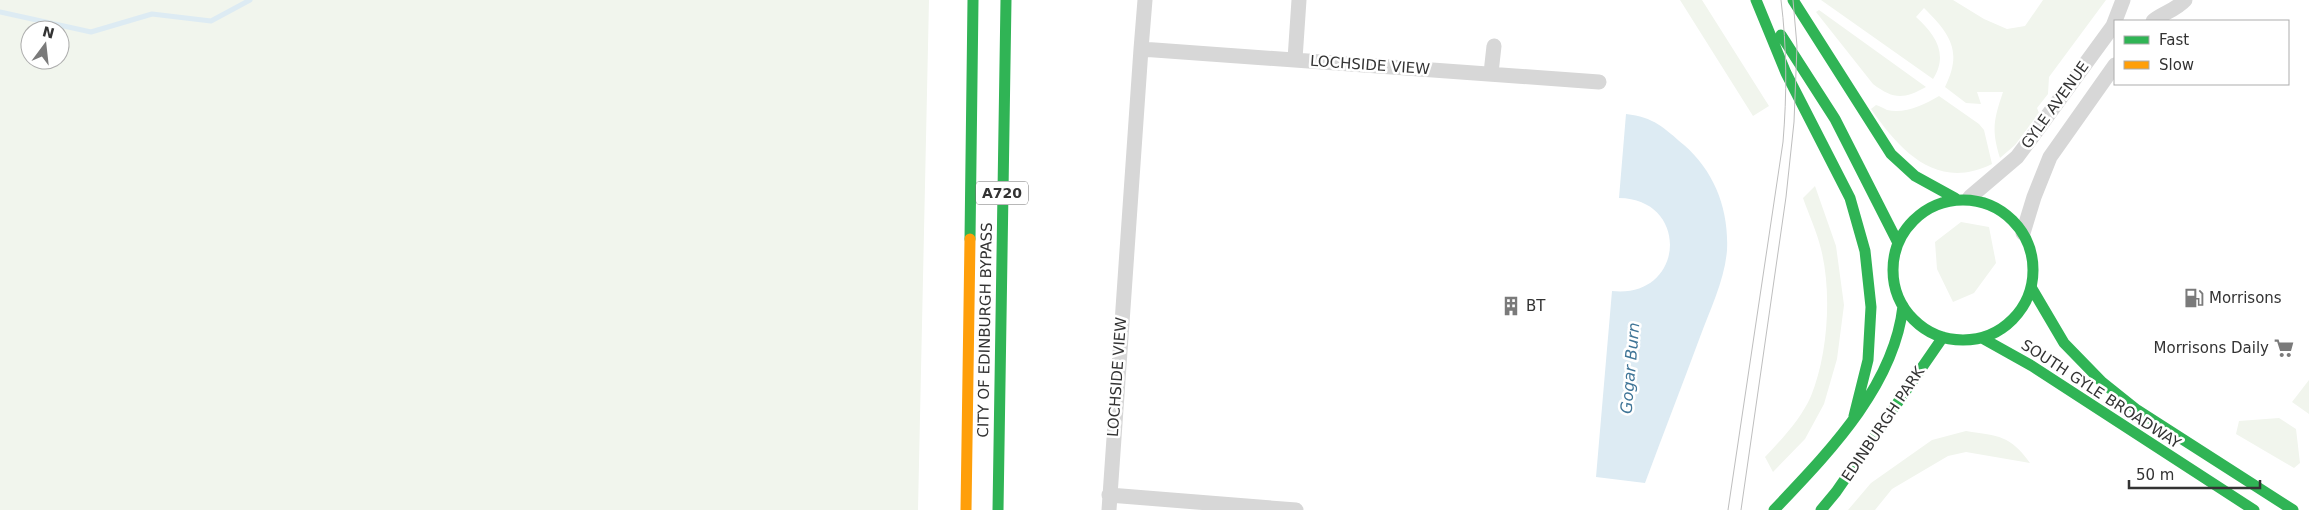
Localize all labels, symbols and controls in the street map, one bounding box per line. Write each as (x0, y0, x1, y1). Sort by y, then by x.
north arrow (20, 20, 70, 70)
legend (2114, 20, 2289, 85)
text: N (41, 23, 56, 42)
text: Fast (2159, 31, 2189, 49)
street label: LOCHSIDE VIEW (1309, 52, 1431, 78)
text: Slow (2159, 56, 2194, 74)
street label: GYLE AVENUE (2017, 58, 2093, 152)
road number: A720 (976, 182, 1028, 204)
street label: CITY OF EDINBURGH BYPASS (974, 222, 996, 438)
fuel station icon: Morrisons (2183, 287, 2205, 309)
place label: Morrisons (2209, 289, 2282, 307)
building icon: BT (1500, 295, 1522, 317)
place label: BT (1526, 297, 1546, 315)
street label: LOCHSIDE VIEW (1104, 316, 1130, 438)
water label: Gogar Burn (1617, 322, 1643, 414)
street label: SOUTH GYLE BROADWAY (2018, 336, 2185, 453)
supermarket icon: Morrisons Daily (2273, 337, 2295, 359)
place label: Morrisons Daily (2154, 339, 2269, 357)
street label: EDINBURGH PARK (1838, 362, 1929, 485)
scale bar (2129, 458, 2260, 490)
text: 50 m (2136, 466, 2174, 484)

